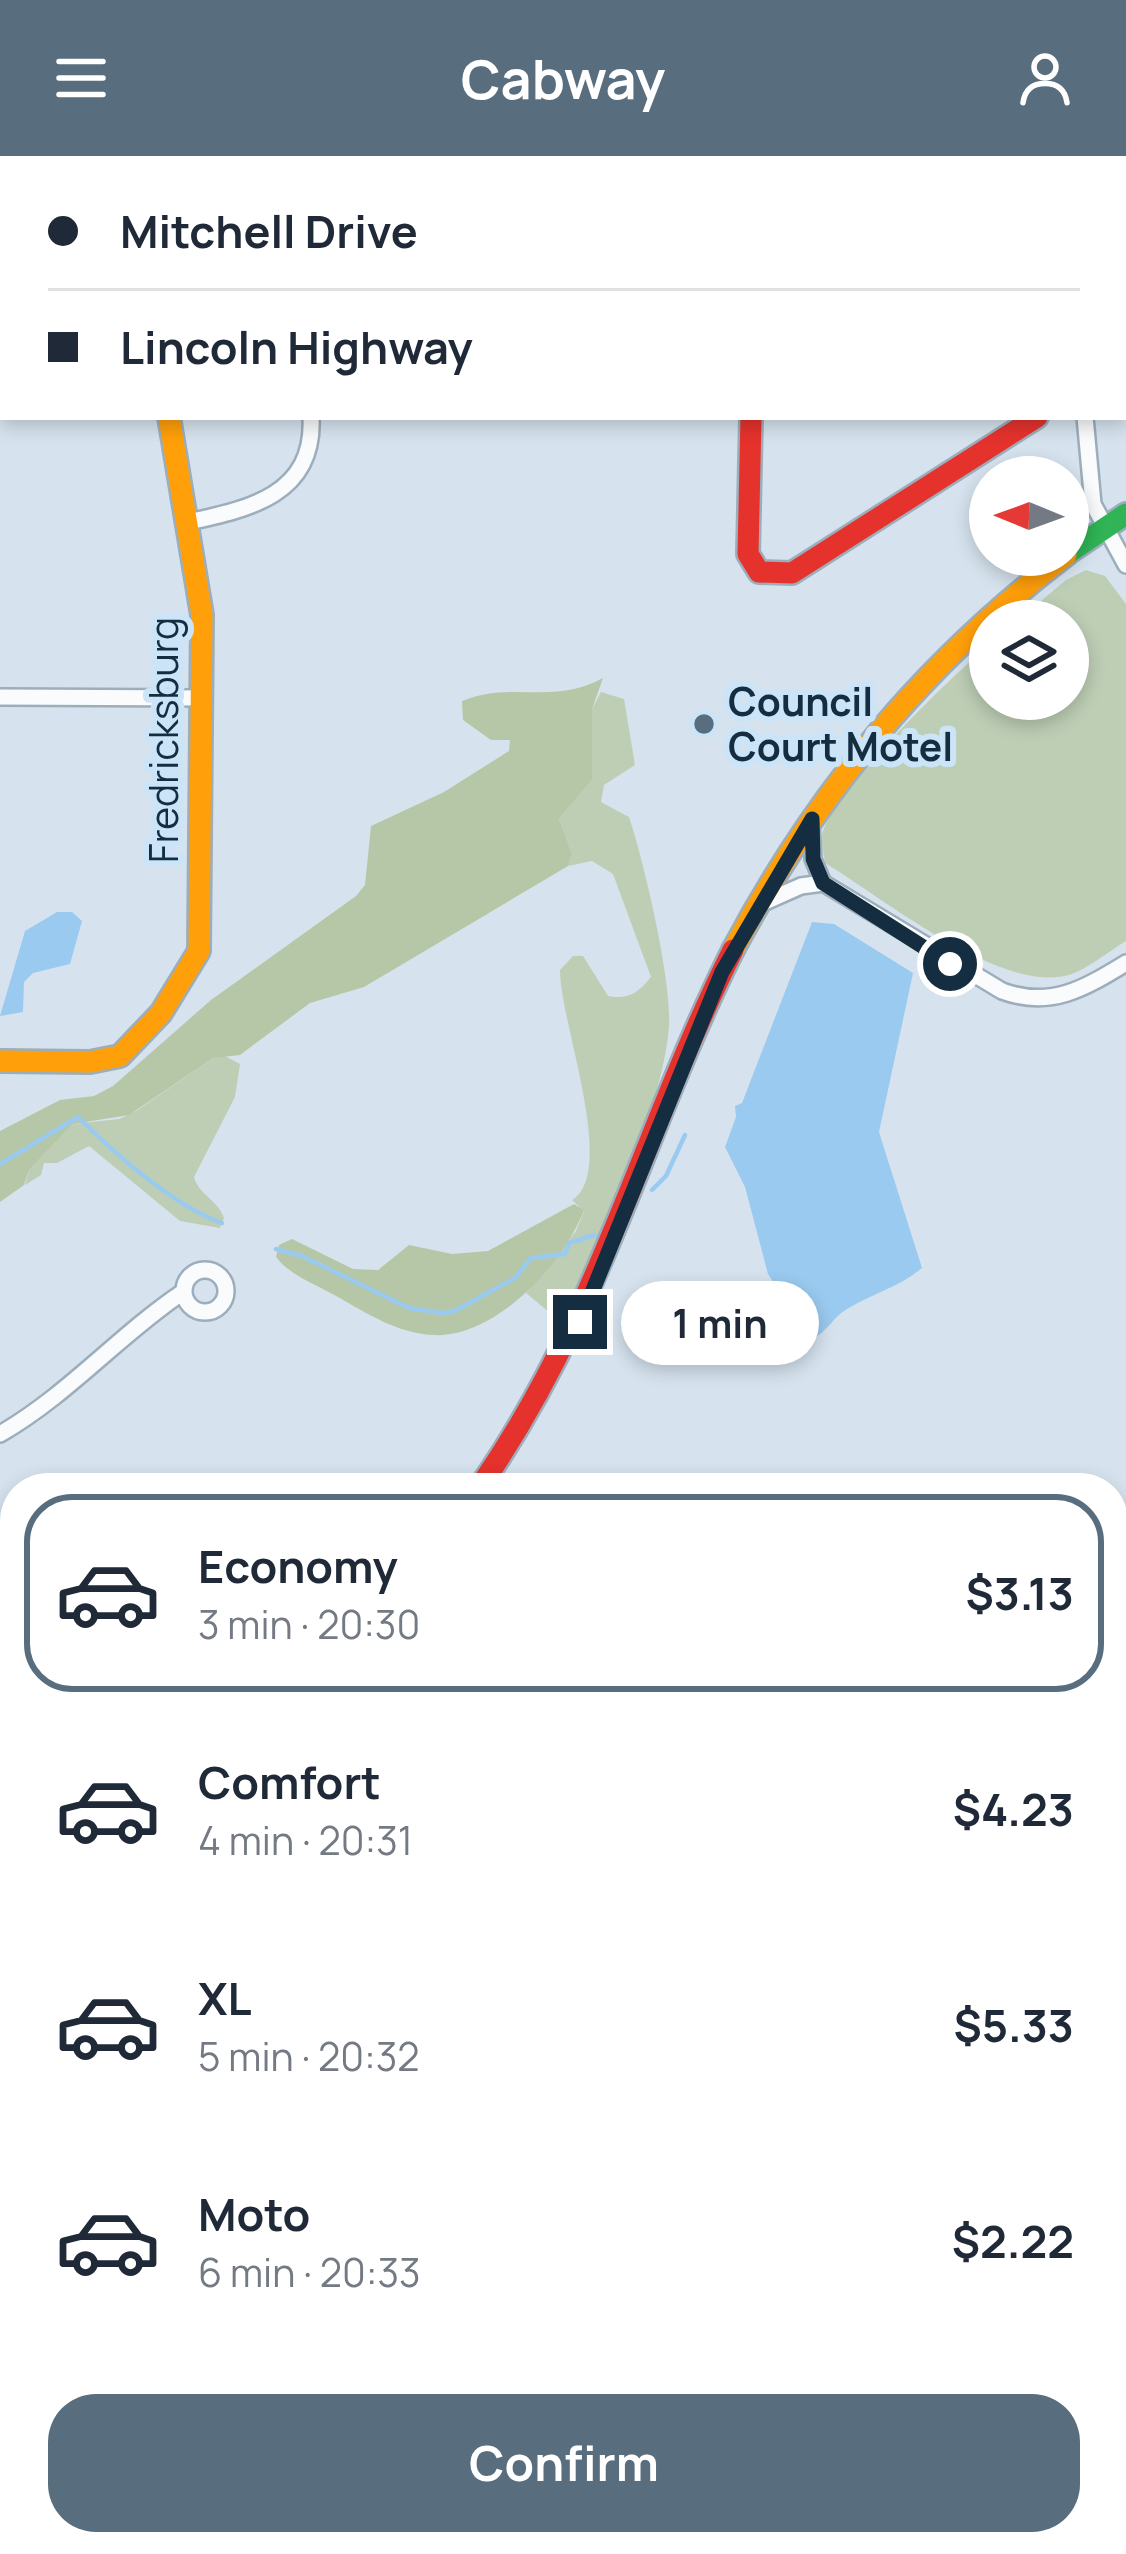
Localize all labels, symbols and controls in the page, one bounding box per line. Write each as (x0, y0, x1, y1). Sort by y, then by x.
text: Cabway (461, 41, 665, 115)
icon: menu (48, 45, 114, 111)
icon: person (1012, 45, 1078, 111)
text: Mitchell Drive (120, 200, 418, 262)
text: Lincoln Highway (120, 316, 473, 378)
north arrow (969, 456, 1089, 576)
map controls (969, 456, 1089, 720)
button: layers (969, 600, 1089, 720)
street label: Fredricksburg (136, 617, 190, 863)
place label: Council Court Motel (728, 674, 953, 773)
marker: Council Court Motel (691, 711, 717, 737)
route start (923, 937, 977, 991)
callout: 1 min (622, 1280, 820, 1364)
route end (553, 1295, 607, 1349)
text: 1 min (672, 1296, 768, 1350)
text: Economy (198, 1535, 398, 1597)
icon: car (54, 1539, 162, 1647)
text: $3.13 (965, 1562, 1074, 1624)
text: 3 min · 20:30 (198, 1597, 420, 1651)
text: Comfort (198, 1751, 381, 1813)
icon: car (54, 1755, 162, 1863)
text: $4.23 (953, 1778, 1074, 1840)
text: 4 min · 20:31 (198, 1813, 413, 1867)
text: XL (198, 1967, 252, 2029)
icon: car (54, 1971, 162, 2079)
text: $5.33 (953, 1994, 1074, 2056)
text: 5 min · 20:32 (198, 2029, 420, 2083)
text: Moto (198, 2183, 310, 2245)
icon: car (54, 2187, 162, 2295)
text: $2.22 (952, 2210, 1074, 2272)
text: 6 min · 20:33 (198, 2245, 421, 2299)
button: Confirm (48, 2394, 1080, 2532)

